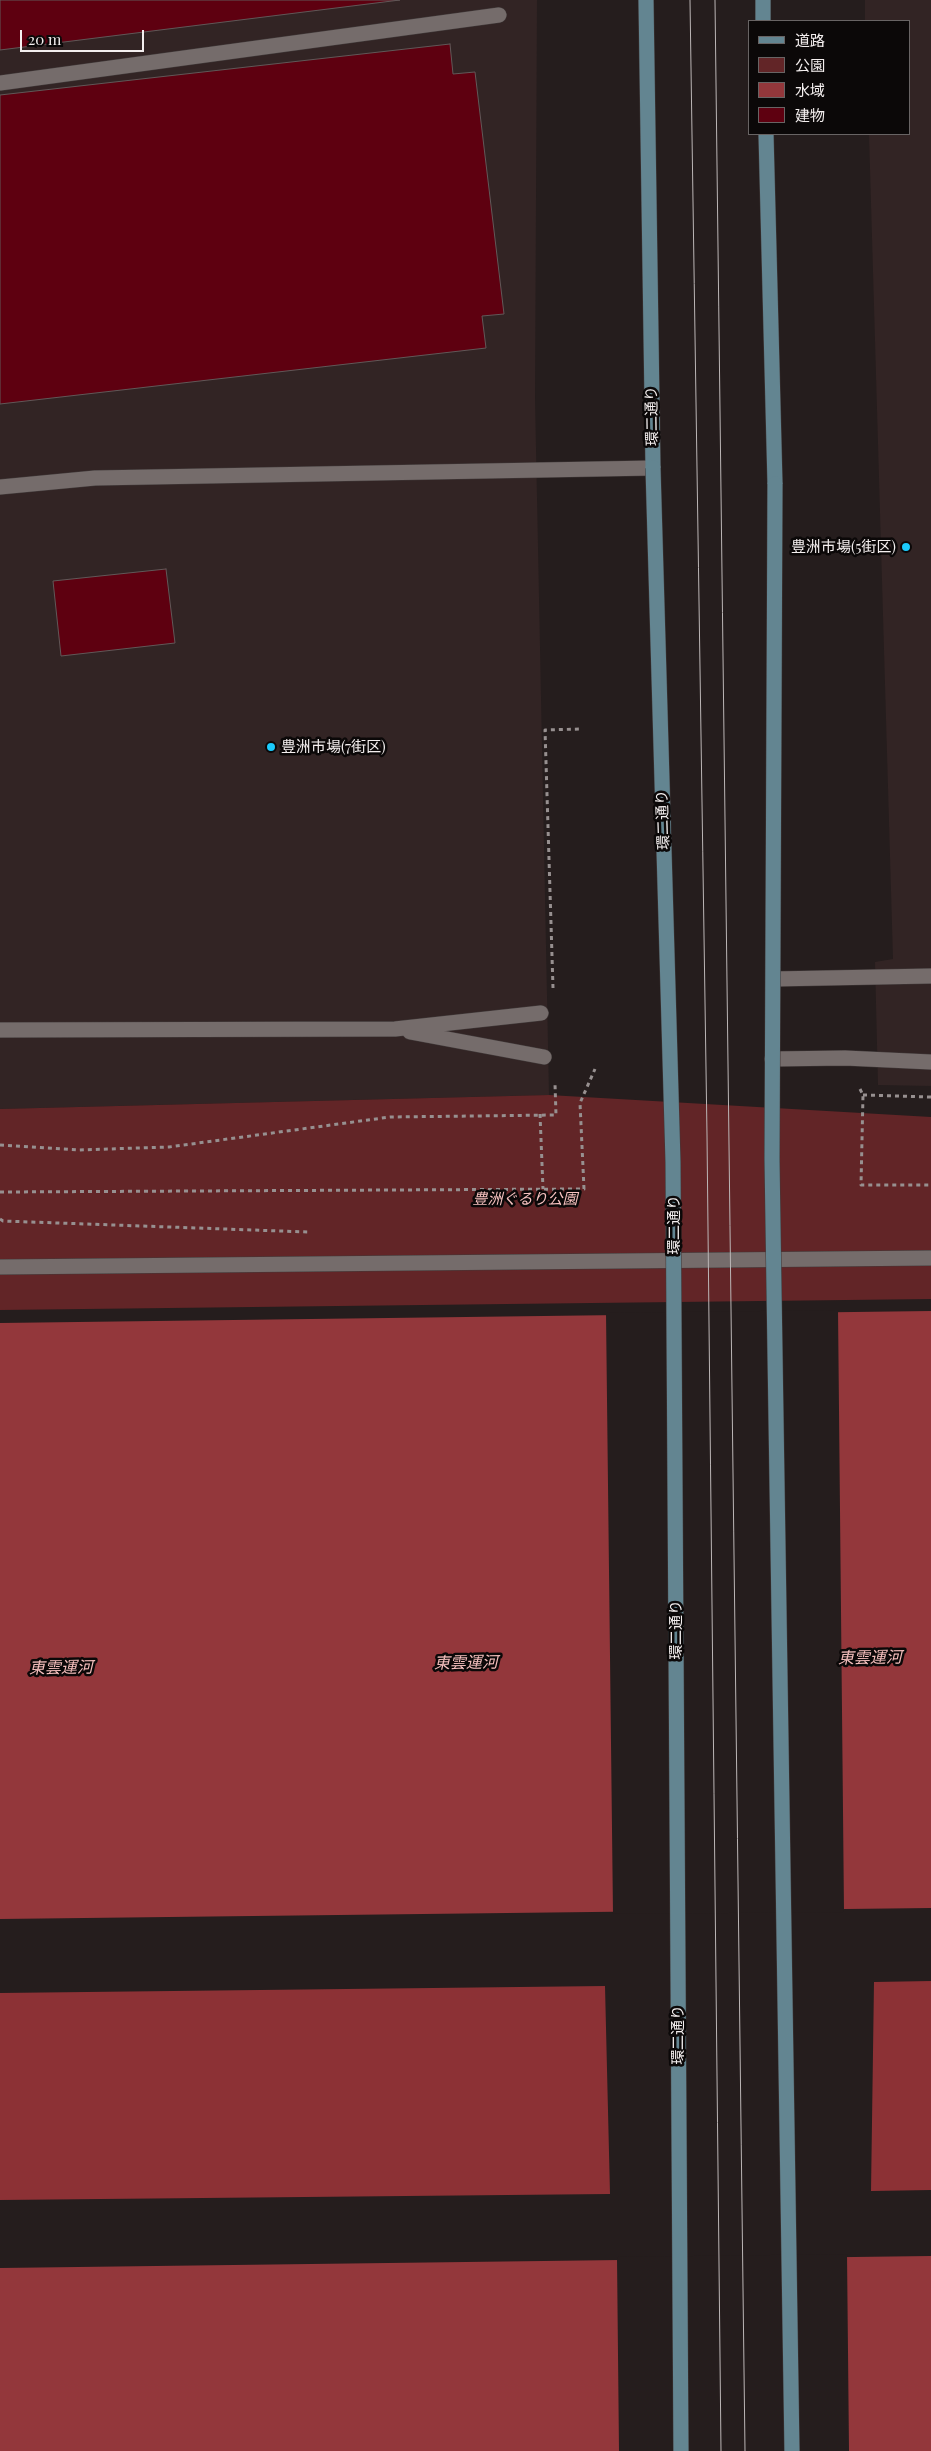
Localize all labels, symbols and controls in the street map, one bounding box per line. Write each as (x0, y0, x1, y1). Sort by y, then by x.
scale bar (22, 20, 146, 52)
legend (748, 20, 911, 135)
text: 20 m (28, 29, 61, 49)
text: 道路 (795, 30, 825, 50)
text: 公園 (795, 55, 825, 75)
text: 水域 (795, 80, 825, 100)
text: 建物 (795, 105, 825, 125)
street label: 環二通り (642, 386, 662, 446)
place label: 豊洲市場(5街区) (791, 538, 896, 556)
marker: 豊洲市場(5街区) (900, 541, 912, 553)
place label: 豊洲市場(7街区) (281, 738, 386, 756)
marker: 豊洲市場(7街区) (265, 741, 277, 753)
street label: 環二通り (653, 790, 673, 850)
park label: 豊洲ぐるり公園 (473, 1190, 577, 1208)
street label: 環二通り (665, 1195, 683, 1255)
street label: 環二通り (667, 1600, 685, 1660)
water label: 東雲運河 (838, 1648, 902, 1668)
water label: 東雲運河 (434, 1653, 498, 1673)
water label: 東雲運河 (29, 1658, 93, 1678)
street label: 環二通り (669, 2005, 687, 2065)

